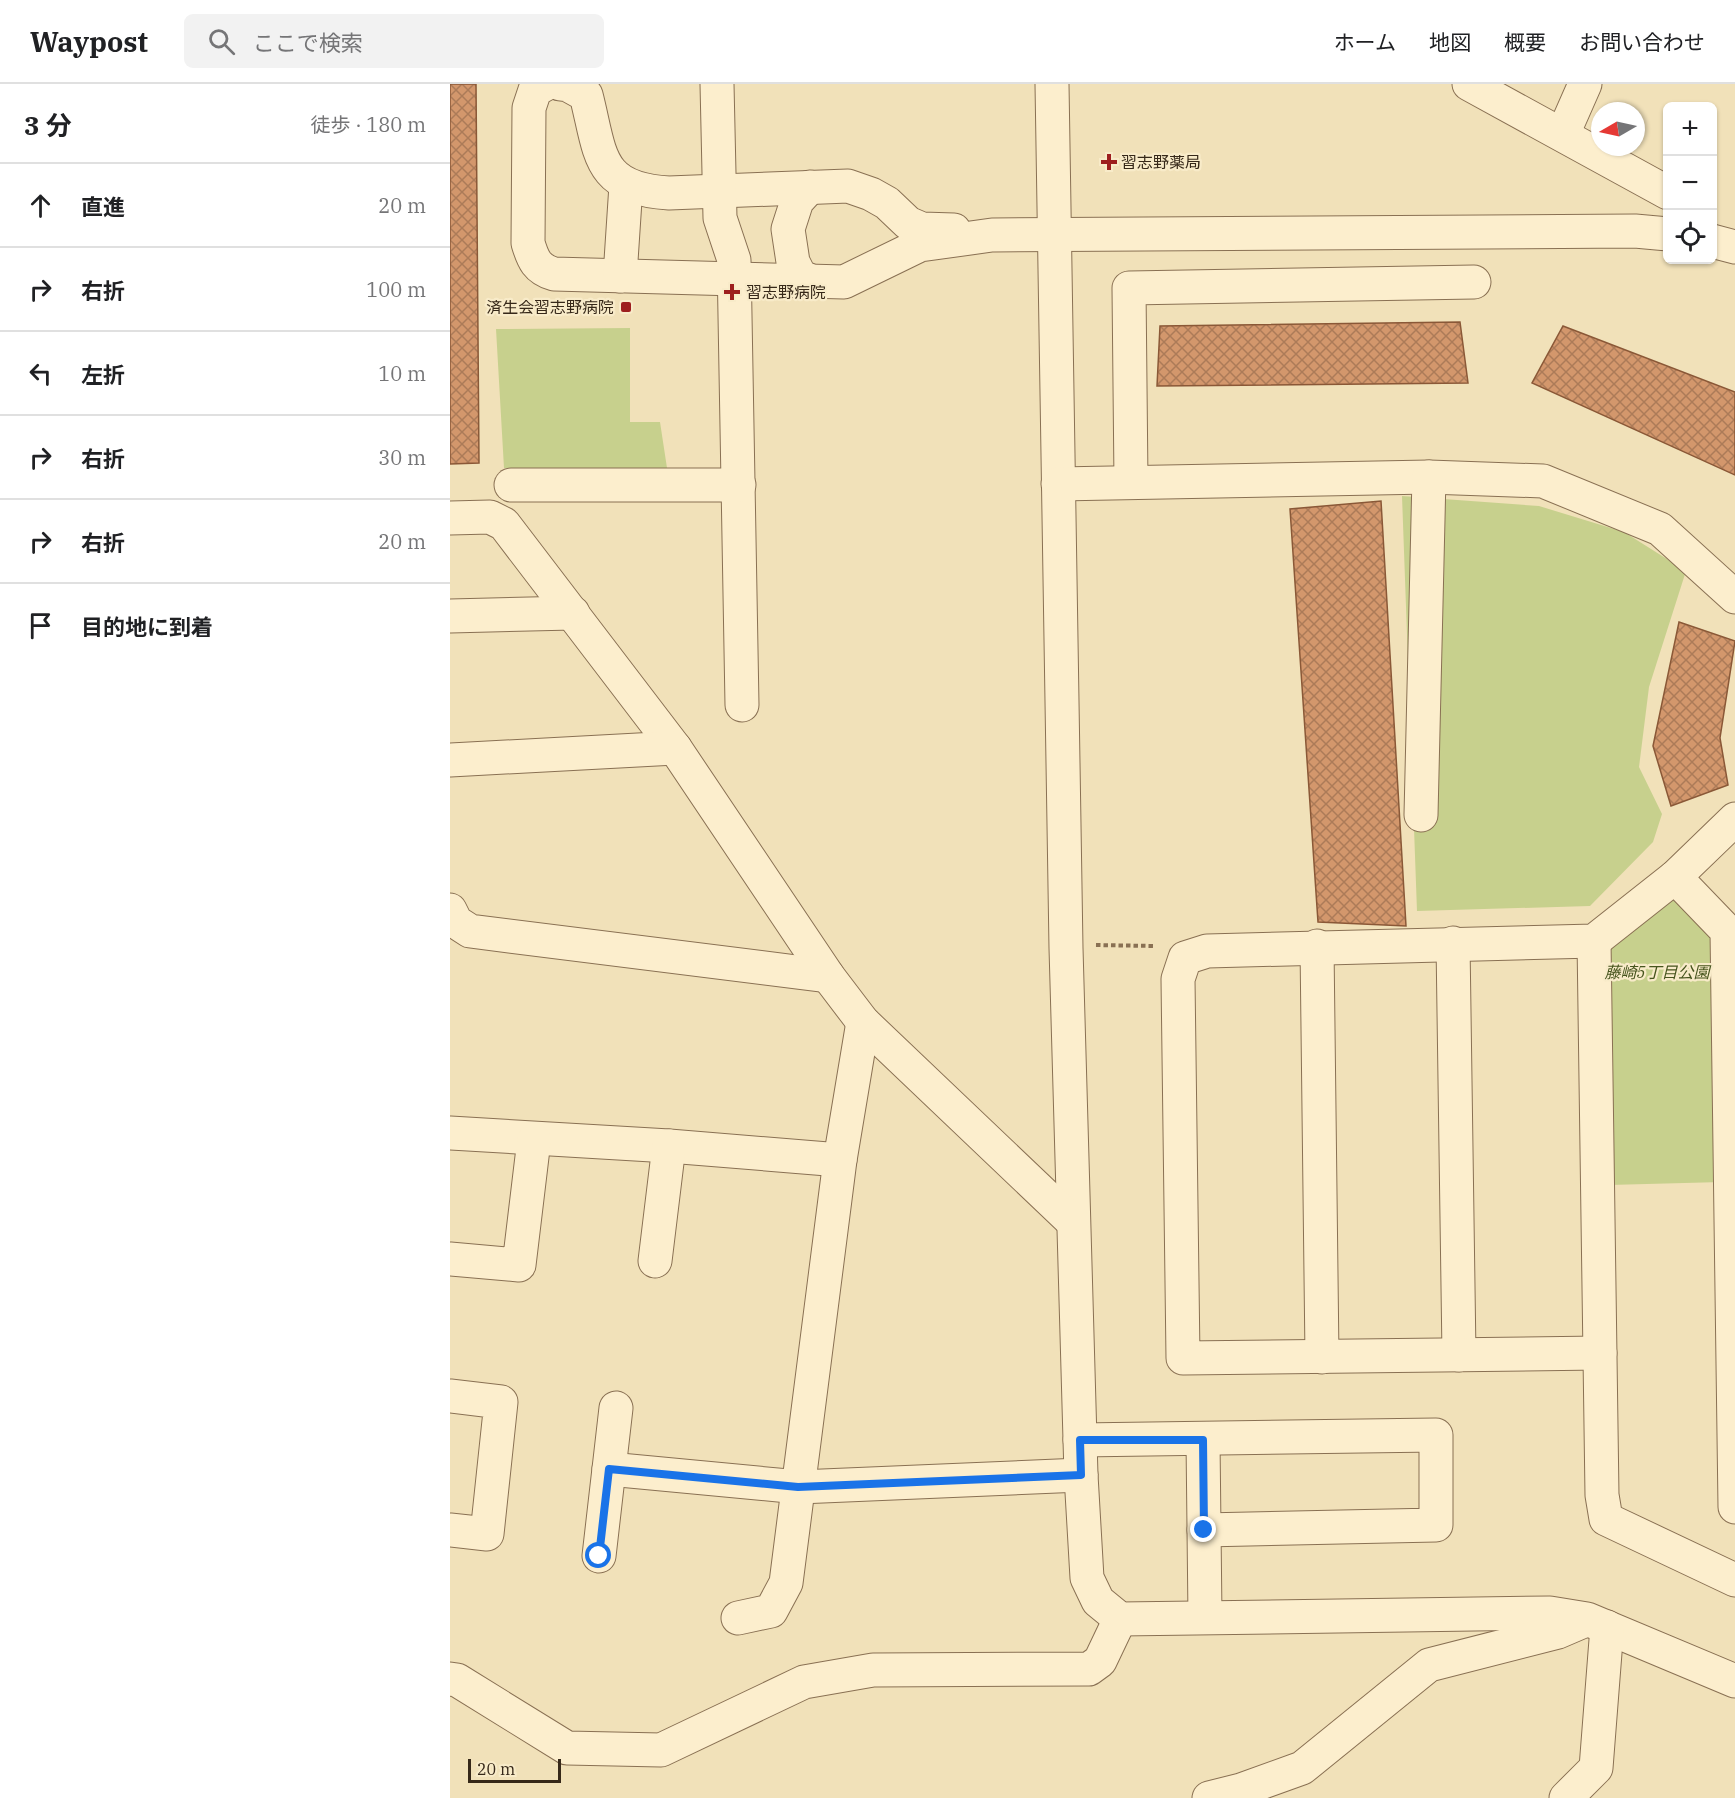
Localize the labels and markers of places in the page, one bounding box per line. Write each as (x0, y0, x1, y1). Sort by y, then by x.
place label: 習志野薬局 (1121, 152, 1201, 172)
marker: 習志野薬局 (1102, 155, 1116, 169)
place label: 習志野病院 (746, 282, 826, 302)
marker: 習志野病院 (723, 283, 741, 301)
place label: 済生会習志野病院 (486, 297, 614, 317)
marker: 済生会習志野病院 (619, 300, 633, 314)

